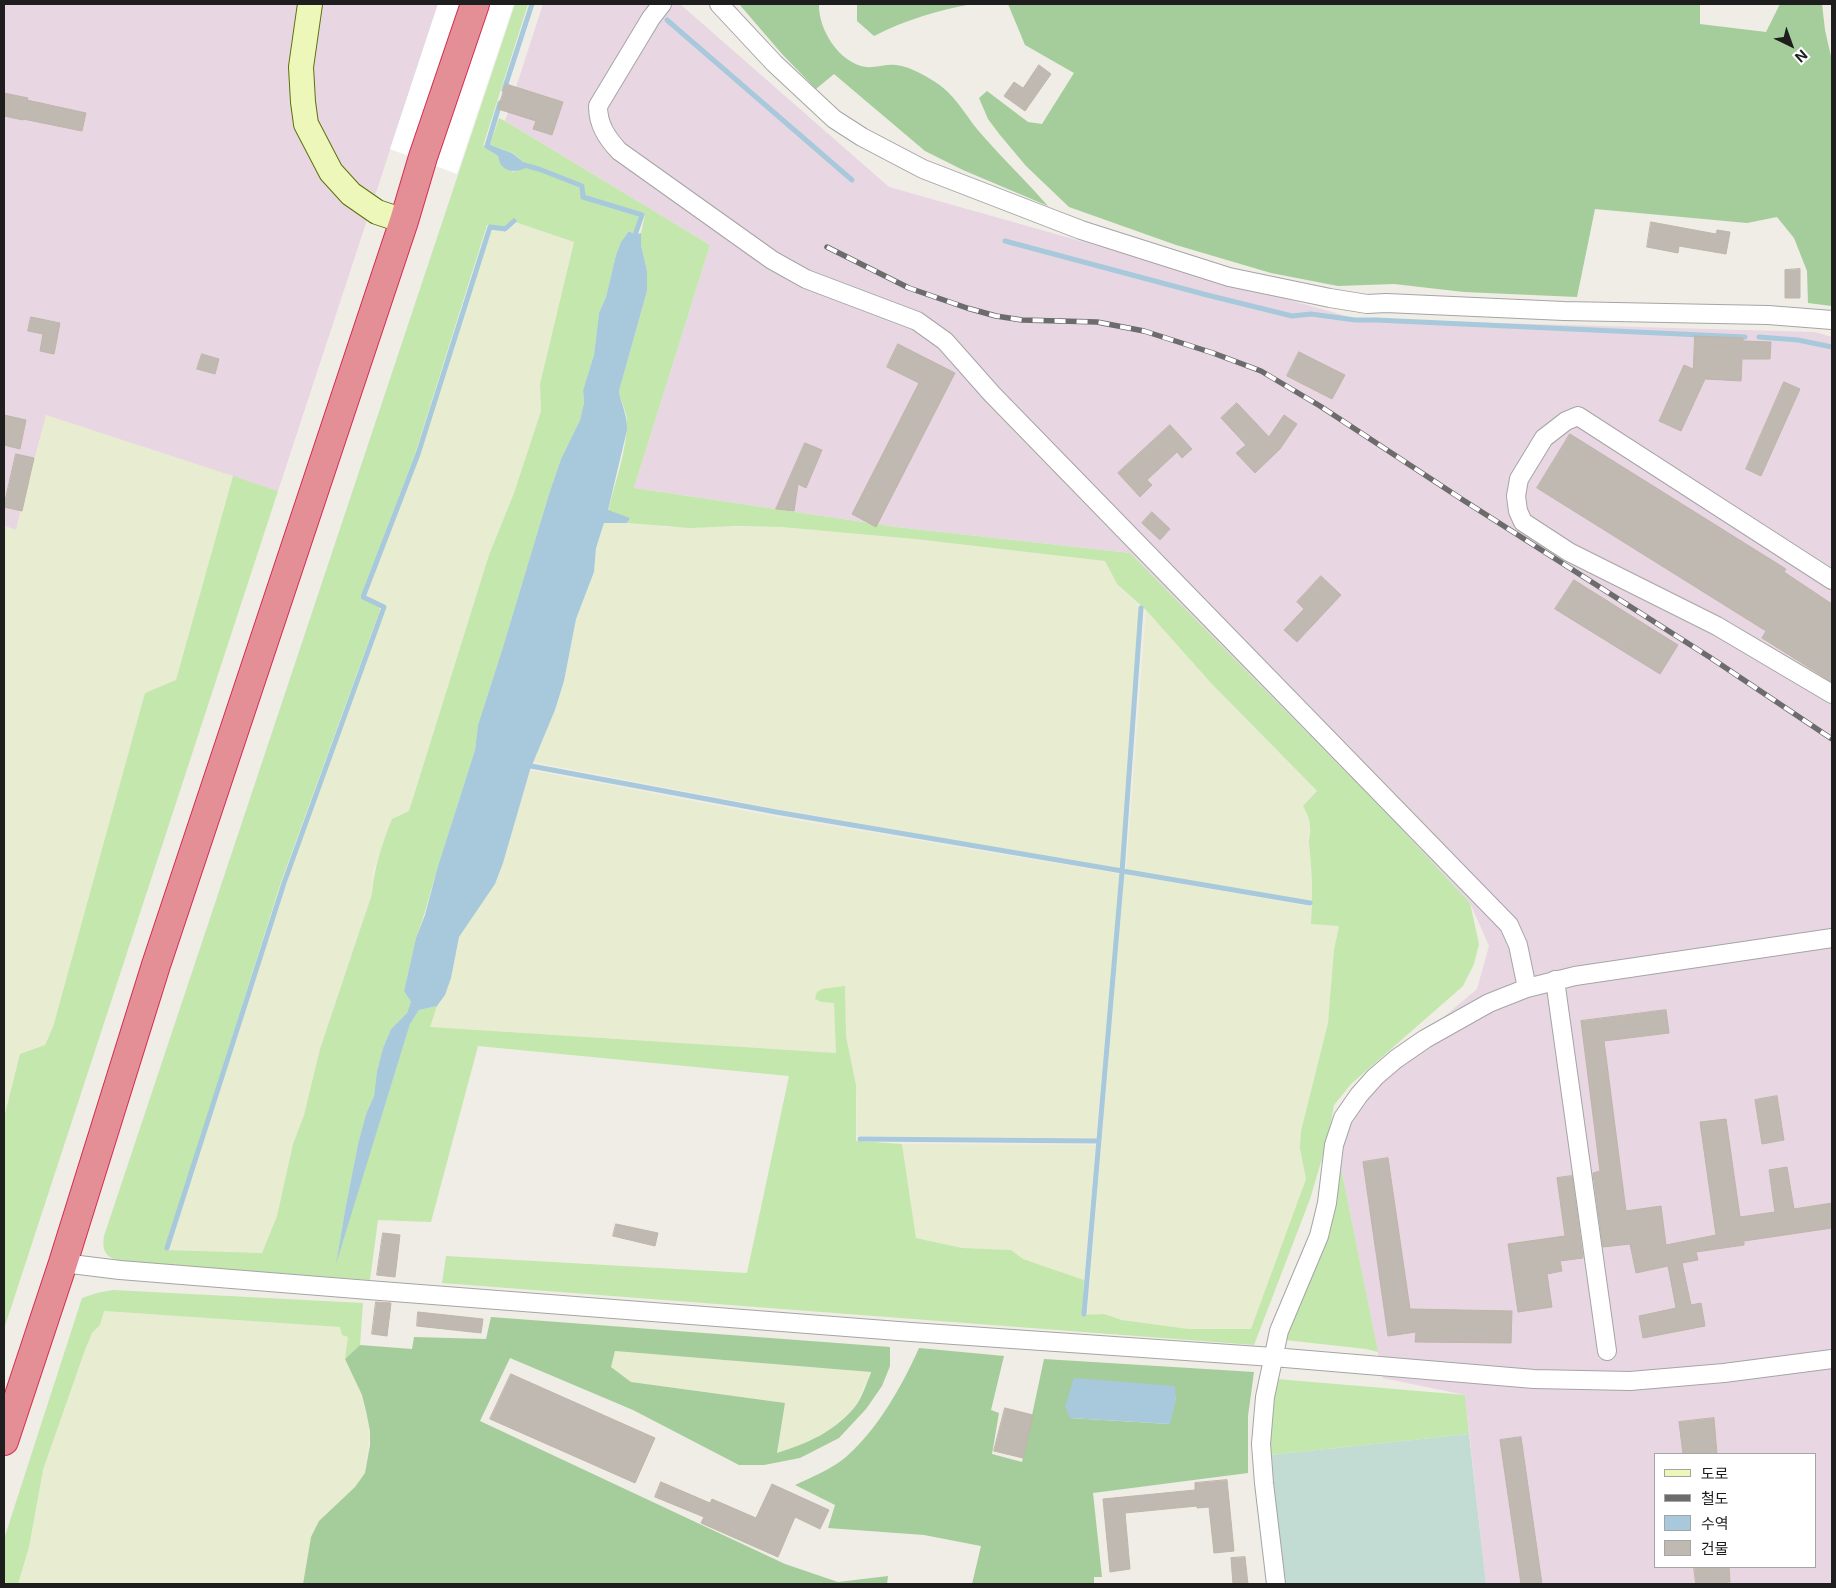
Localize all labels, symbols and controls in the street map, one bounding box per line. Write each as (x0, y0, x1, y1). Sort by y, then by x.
north arrow (1766, 20, 1816, 70)
text: N (1792, 47, 1811, 66)
legend (1654, 1453, 1816, 1568)
text: 도로 (1701, 1464, 1729, 1483)
text: 철도 (1701, 1489, 1729, 1508)
text: 수역 (1701, 1514, 1729, 1533)
text: 건물 (1701, 1539, 1729, 1558)

